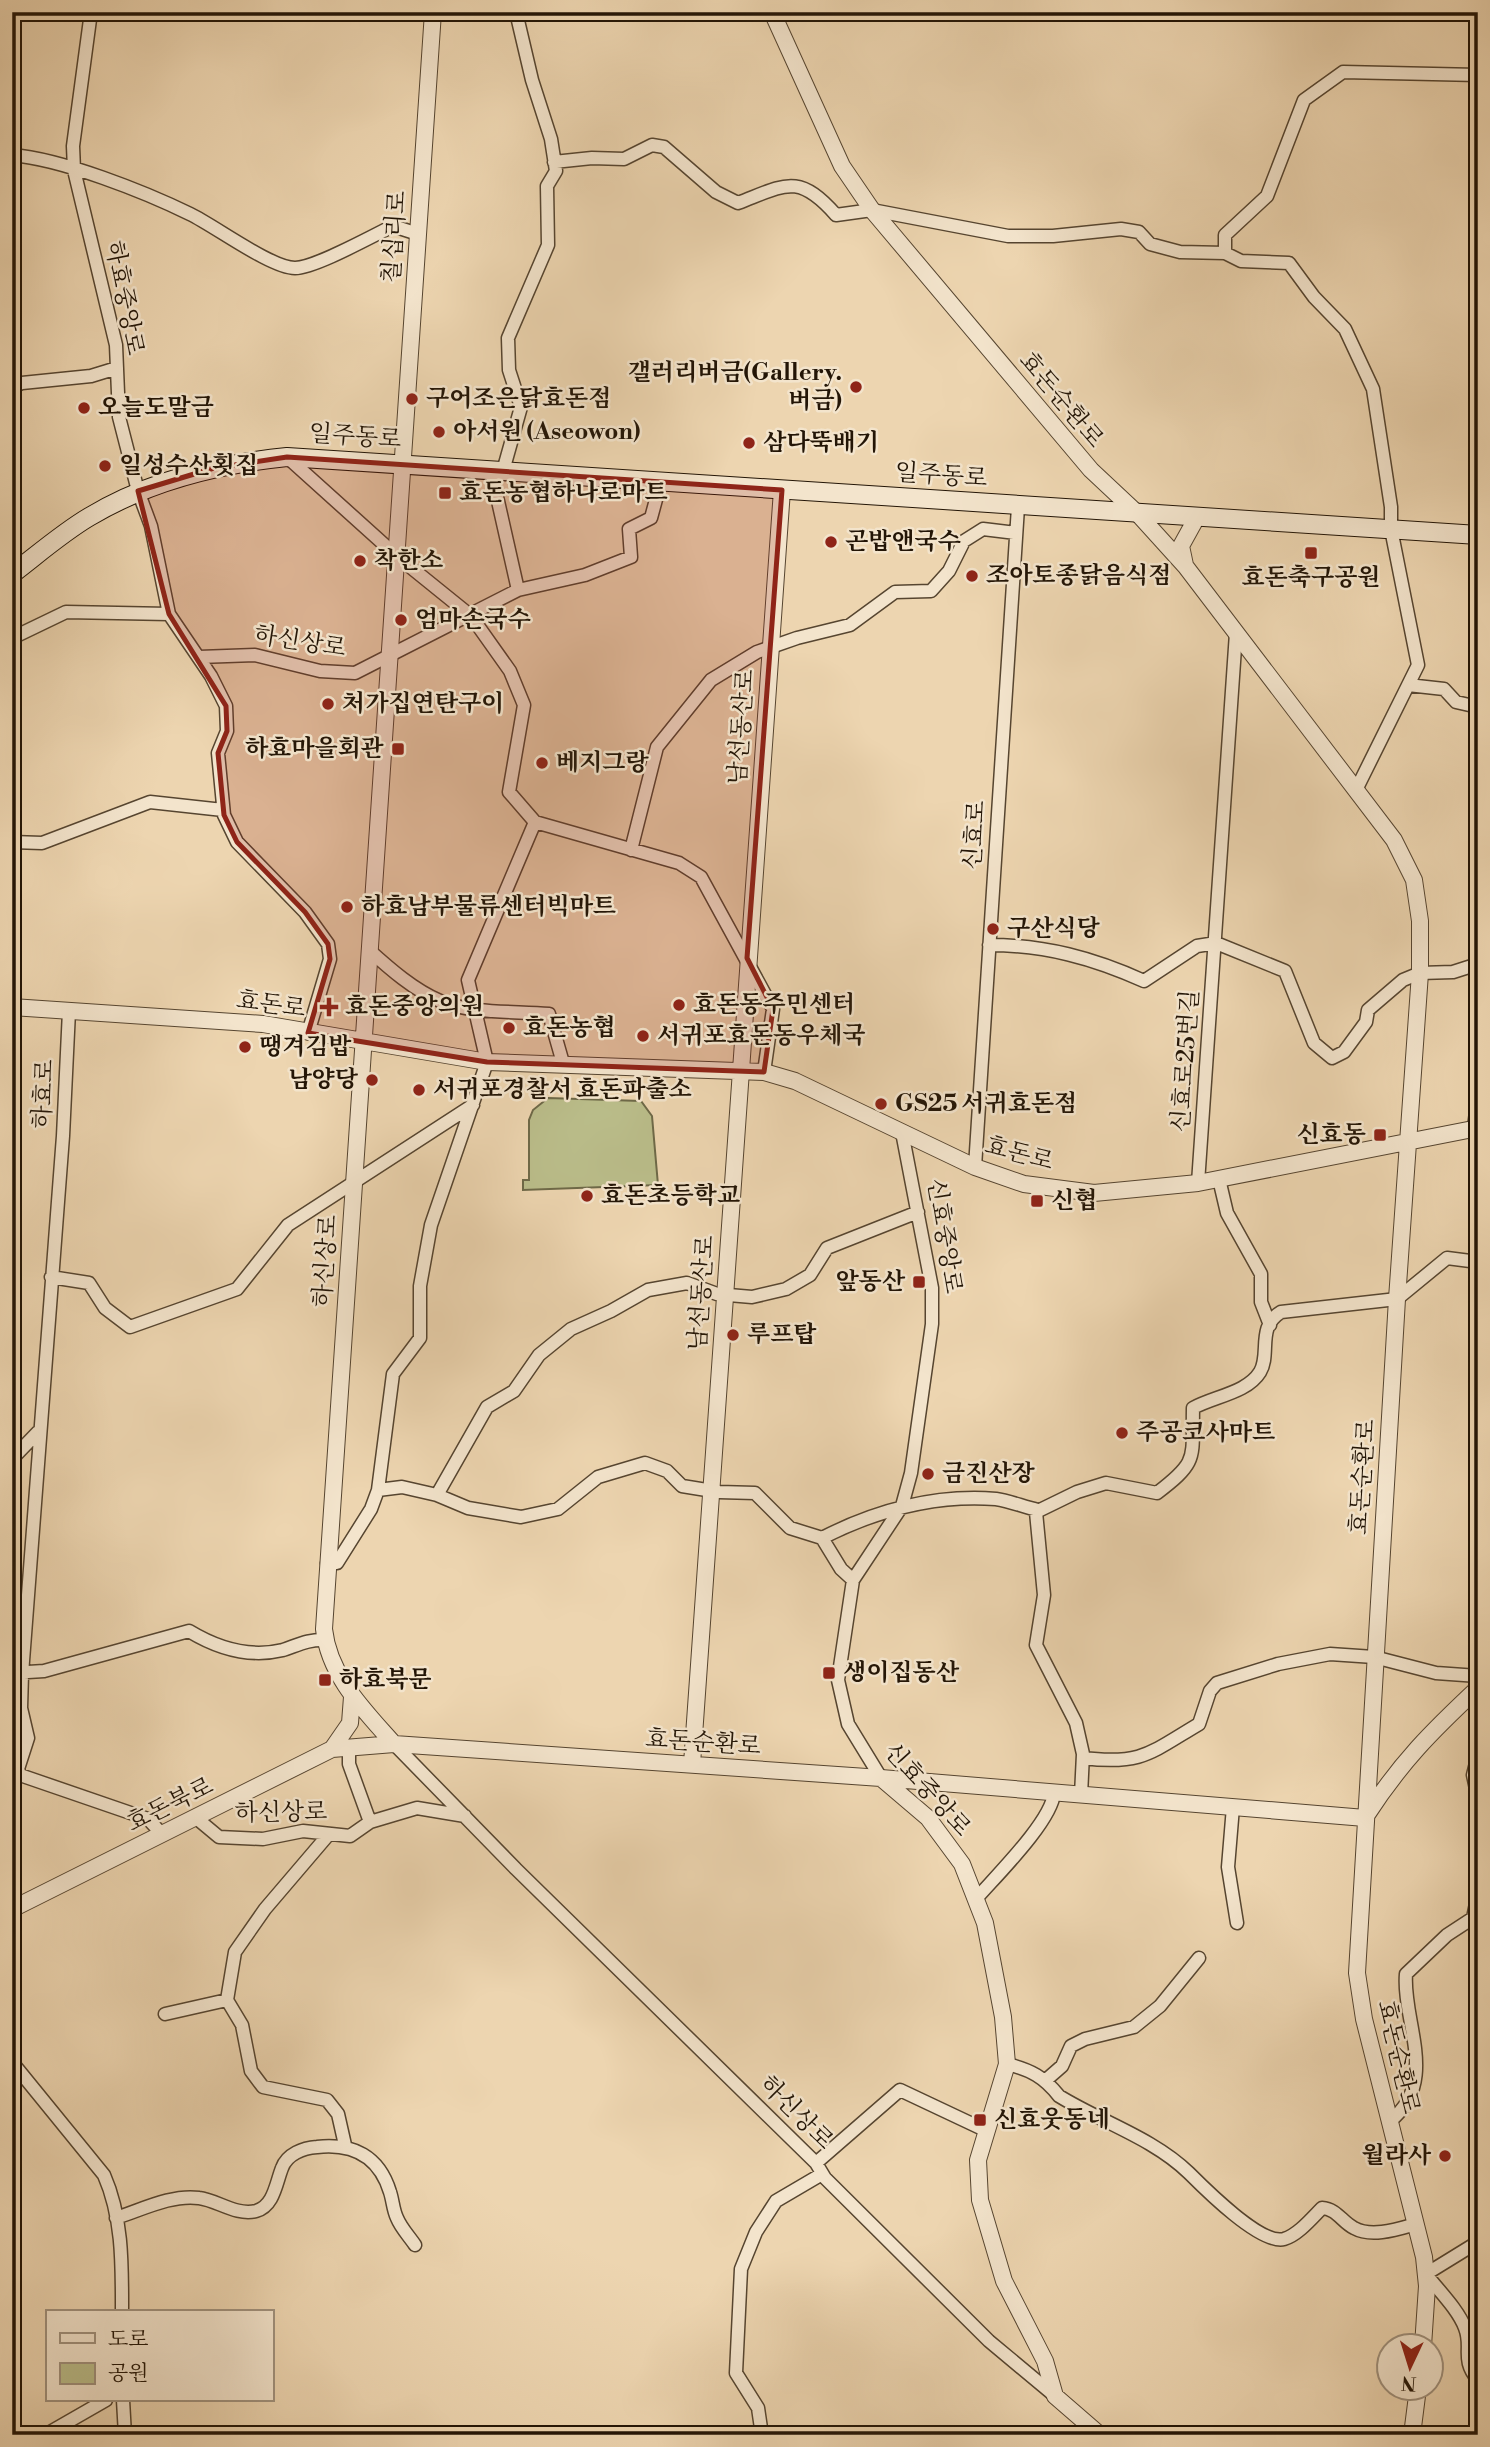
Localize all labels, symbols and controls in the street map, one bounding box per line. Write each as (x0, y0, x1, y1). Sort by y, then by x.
street label: 칠십리로 (377, 190, 413, 284)
street label: 하효중앙로 (98, 238, 150, 358)
street label: 효돈순환로 (1012, 346, 1110, 454)
place label: 갤러리버금(Gallery. 버금) (628, 358, 842, 416)
marker: 갤러리버금(Gallery. 버금) (848, 379, 864, 395)
place label: 구어조은닭효돈점 (426, 384, 611, 414)
marker: 구어조은닭효돈점 (404, 391, 420, 407)
place label: 오늘도말금 (98, 393, 214, 423)
marker: 오늘도말금 (76, 400, 92, 416)
place label: 아서원 (Aseowon) (453, 417, 640, 447)
street label: 일주동로 (308, 419, 402, 455)
marker: 아서원 (Aseowon) (431, 424, 447, 440)
place label: 삼다뚝배기 (763, 428, 879, 458)
marker: 삼다뚝배기 (741, 435, 757, 451)
place label: 일성수산횟집 (119, 451, 258, 481)
marker: 일성수산횟집 (97, 458, 113, 474)
street label: 일주동로 (894, 458, 988, 494)
place label: 효돈농협하나로마트 (459, 478, 668, 508)
marker: 효돈농협하나로마트 (437, 485, 453, 501)
place label: 곤밥앤국수 (845, 527, 961, 557)
marker: 곤밥앤국수 (823, 534, 839, 550)
marker: 효돈축구공원 (1303, 545, 1319, 561)
place label: 착한소 (374, 546, 444, 576)
marker: 착한소 (352, 553, 368, 569)
place label: 조아토종닭음식점 (986, 561, 1171, 591)
place label: 효돈축구공원 (1241, 563, 1381, 593)
marker: 조아토종닭음식점 (964, 568, 980, 584)
place label: 엄마손국수 (415, 605, 531, 635)
marker: 엄마손국수 (393, 612, 409, 628)
street label: 하신상로 (252, 620, 348, 664)
street label: 남선동산로 (723, 668, 761, 786)
place label: 처가집연탄구이 (342, 689, 504, 719)
marker: 처가집연탄구이 (320, 696, 336, 712)
place label: 하효마을회관 (245, 734, 384, 764)
marker: 하효마을회관 (390, 741, 406, 757)
place label: 베지그랑 (556, 748, 650, 778)
marker: 베지그랑 (534, 755, 550, 771)
street label: 신효로 (958, 799, 992, 871)
place label: 하효남부물류센터빅마트 (361, 892, 616, 922)
marker: 하효남부물류센터빅마트 (339, 899, 355, 915)
place label: 구산식당 (1007, 914, 1101, 944)
marker: 구산식당 (985, 921, 1001, 937)
street label: 효돈로 (234, 985, 308, 1025)
street label: 신효로25번길 (1166, 989, 1206, 1133)
place label: 효돈동주민센터 (693, 990, 855, 1020)
place label: 효돈중앙의원 (345, 992, 484, 1022)
marker: 효돈중앙의원 (319, 997, 339, 1017)
marker: 효돈동주민센터 (671, 997, 687, 1013)
place label: 효돈농협 (523, 1013, 616, 1043)
marker: 효돈농협 (501, 1020, 517, 1036)
place label: 서귀포효돈동우체국 (657, 1021, 866, 1051)
marker: 서귀포효돈동우체국 (635, 1028, 651, 1044)
place label: 땡겨김밥 (259, 1032, 352, 1062)
marker: 땡겨김밥 (237, 1039, 253, 1055)
street label: 하효로 (27, 1058, 61, 1130)
place label: 남양당 (288, 1065, 359, 1095)
marker: 남양당 (364, 1072, 380, 1088)
place label: 서귀포경찰서 효돈파출소 (433, 1075, 692, 1105)
marker: 서귀포경찰서 효돈파출소 (411, 1082, 427, 1098)
place label: GS25 서귀효돈점 (895, 1089, 1077, 1119)
marker: GS25 서귀효돈점 (873, 1096, 889, 1112)
place label: 신효동 (1296, 1120, 1366, 1150)
marker: 신효동 (1372, 1127, 1388, 1143)
street label: 효돈로 (982, 1131, 1056, 1177)
street label: 신효중앙로 (920, 1176, 968, 1296)
place label: 효돈초등학교 (601, 1181, 740, 1211)
place label: 신협 (1051, 1186, 1097, 1216)
marker: 효돈초등학교 (579, 1188, 595, 1204)
marker: 신협 (1029, 1193, 1045, 1209)
street label: 하신상로 (308, 1214, 344, 1308)
street label: 남선동산로 (683, 1234, 721, 1352)
place label: 앞동산 (835, 1267, 906, 1297)
marker: 앞동산 (911, 1274, 927, 1290)
place label: 루프탑 (747, 1320, 817, 1350)
marker: 루프탑 (725, 1327, 741, 1343)
place label: 주공코사마트 (1136, 1418, 1275, 1448)
street label: 효돈순환로 (1344, 1418, 1382, 1536)
marker: 주공코사마트 (1114, 1425, 1130, 1441)
place label: 금진산장 (942, 1459, 1036, 1489)
marker: 금진산장 (920, 1466, 936, 1482)
place label: 생이집동산 (843, 1658, 960, 1688)
place label: 하효북문 (339, 1665, 432, 1695)
marker: 생이집동산 (821, 1665, 837, 1681)
marker: 하효북문 (317, 1672, 333, 1688)
street label: 효돈순환로 (644, 1724, 762, 1762)
street label: 신효중앙로 (877, 1737, 977, 1843)
street label: 효돈북로 (122, 1771, 218, 1839)
street label: 하신상로 (234, 1797, 328, 1829)
street label: 효돈순환로 (1370, 1997, 1426, 2117)
street label: 하신상로 (753, 2070, 839, 2156)
place label: 신효웃동네 (994, 2105, 1110, 2135)
marker: 신효웃동네 (972, 2112, 988, 2128)
place label: 월라사 (1361, 2141, 1432, 2171)
marker: 월라사 (1437, 2148, 1453, 2164)
legend (46, 2310, 273, 2402)
text: 도로 (108, 2327, 149, 2353)
north arrow (1374, 2332, 1444, 2402)
text: 공원 (108, 2361, 149, 2387)
text: N (1401, 2370, 1417, 2395)

